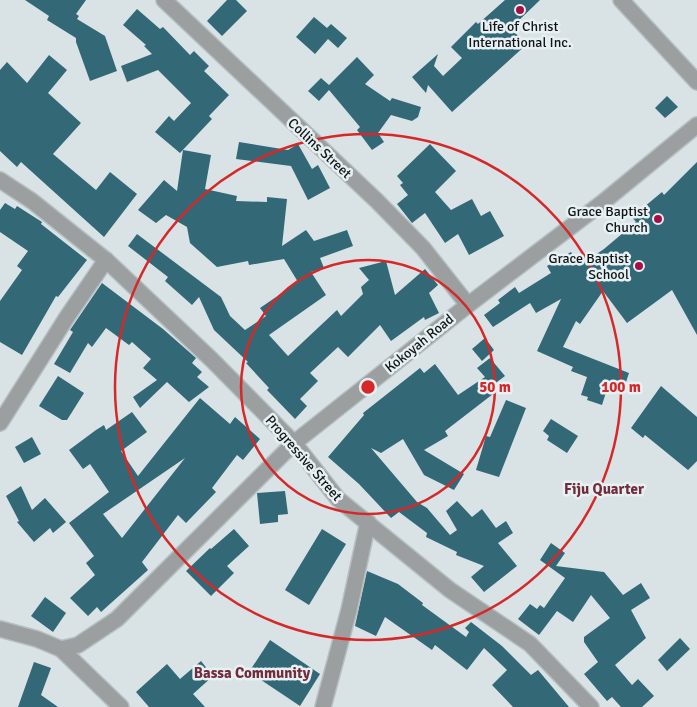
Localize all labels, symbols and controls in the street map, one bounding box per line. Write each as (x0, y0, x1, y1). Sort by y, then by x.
marker: Life of Christ International Inc. (514, 4, 526, 16)
place label: Life of Christ International Inc. (468, 18, 572, 51)
street label: Collins Street (284, 115, 355, 182)
place label: Grace Baptist Church (567, 203, 648, 236)
marker: Grace Baptist Church (652, 213, 664, 225)
place label: Grace Baptist School (548, 250, 629, 283)
marker: Grace Baptist School (633, 260, 645, 272)
street label: Kokoyah Road (382, 311, 457, 376)
centre of rings (359, 378, 377, 396)
text: 50 m (479, 378, 511, 396)
text: 100 m (601, 378, 641, 396)
street label: Progressive Street (262, 412, 345, 505)
district label: Fiju Quarter (564, 480, 644, 498)
district label: Bassa Community (194, 664, 311, 682)

